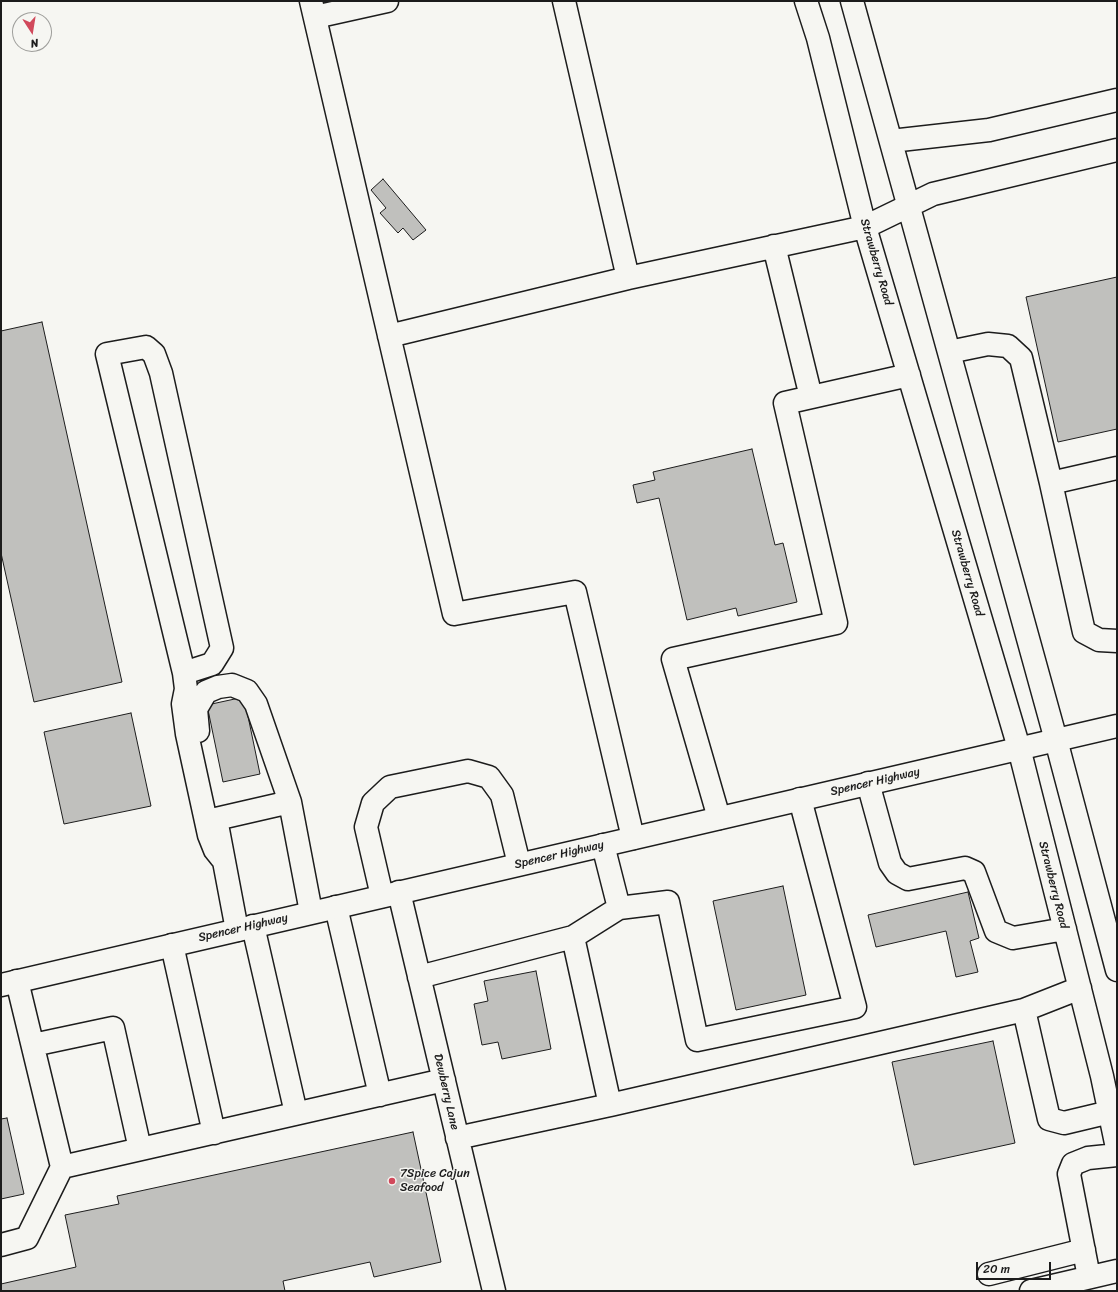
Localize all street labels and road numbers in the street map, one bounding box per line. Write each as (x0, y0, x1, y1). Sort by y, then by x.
street label: Strawberry Road (857, 217, 895, 307)
street label: Strawberry Road (948, 528, 986, 618)
street label: Spencer Highway (829, 765, 921, 799)
street label: Spencer Highway (513, 838, 605, 872)
street label: Strawberry Road (1035, 840, 1071, 930)
street label: Spencer Highway (197, 911, 289, 945)
street label: Dewberry Lane (430, 1053, 462, 1131)

